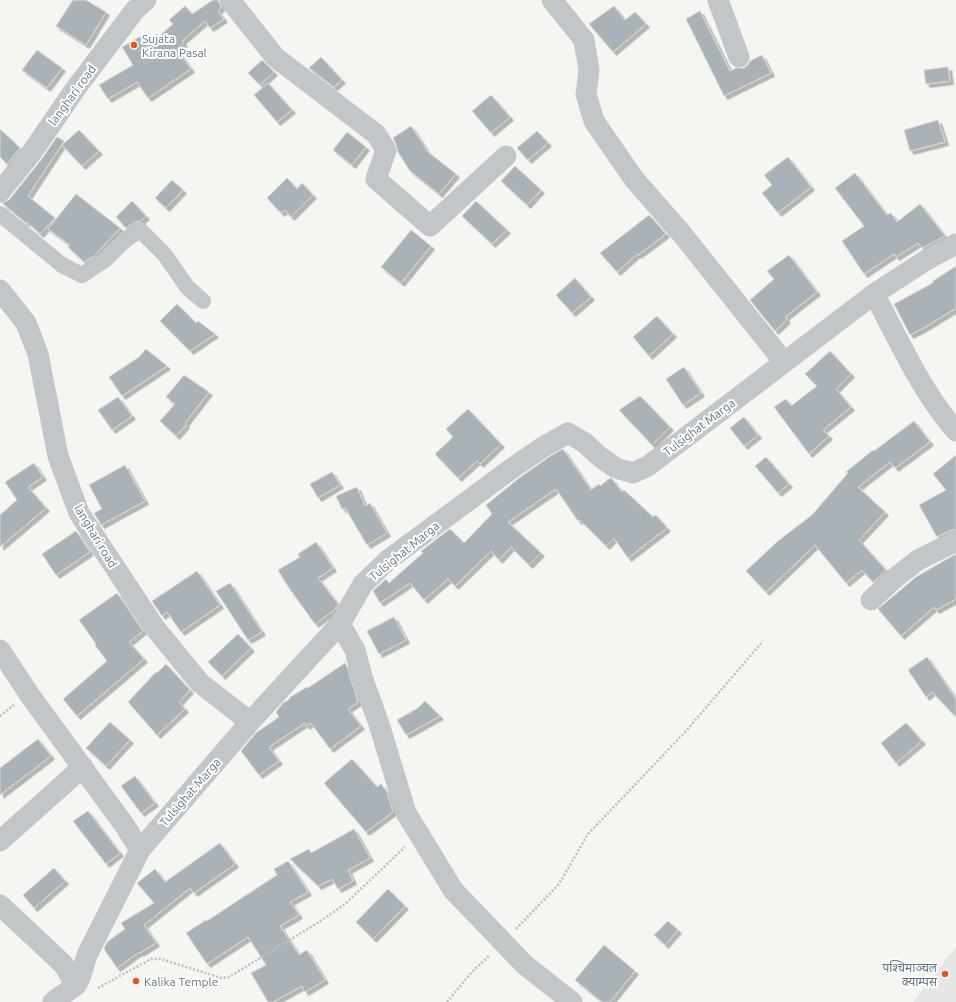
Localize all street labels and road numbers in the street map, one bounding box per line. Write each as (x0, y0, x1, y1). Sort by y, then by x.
street label: langhari road (46, 62, 98, 128)
street label: Tulsighat Marga (661, 396, 737, 458)
street label: langhari road (72, 502, 120, 570)
street label: Tulsighat Marga (366, 519, 442, 583)
street label: Tulsighat Marga (157, 755, 223, 829)

